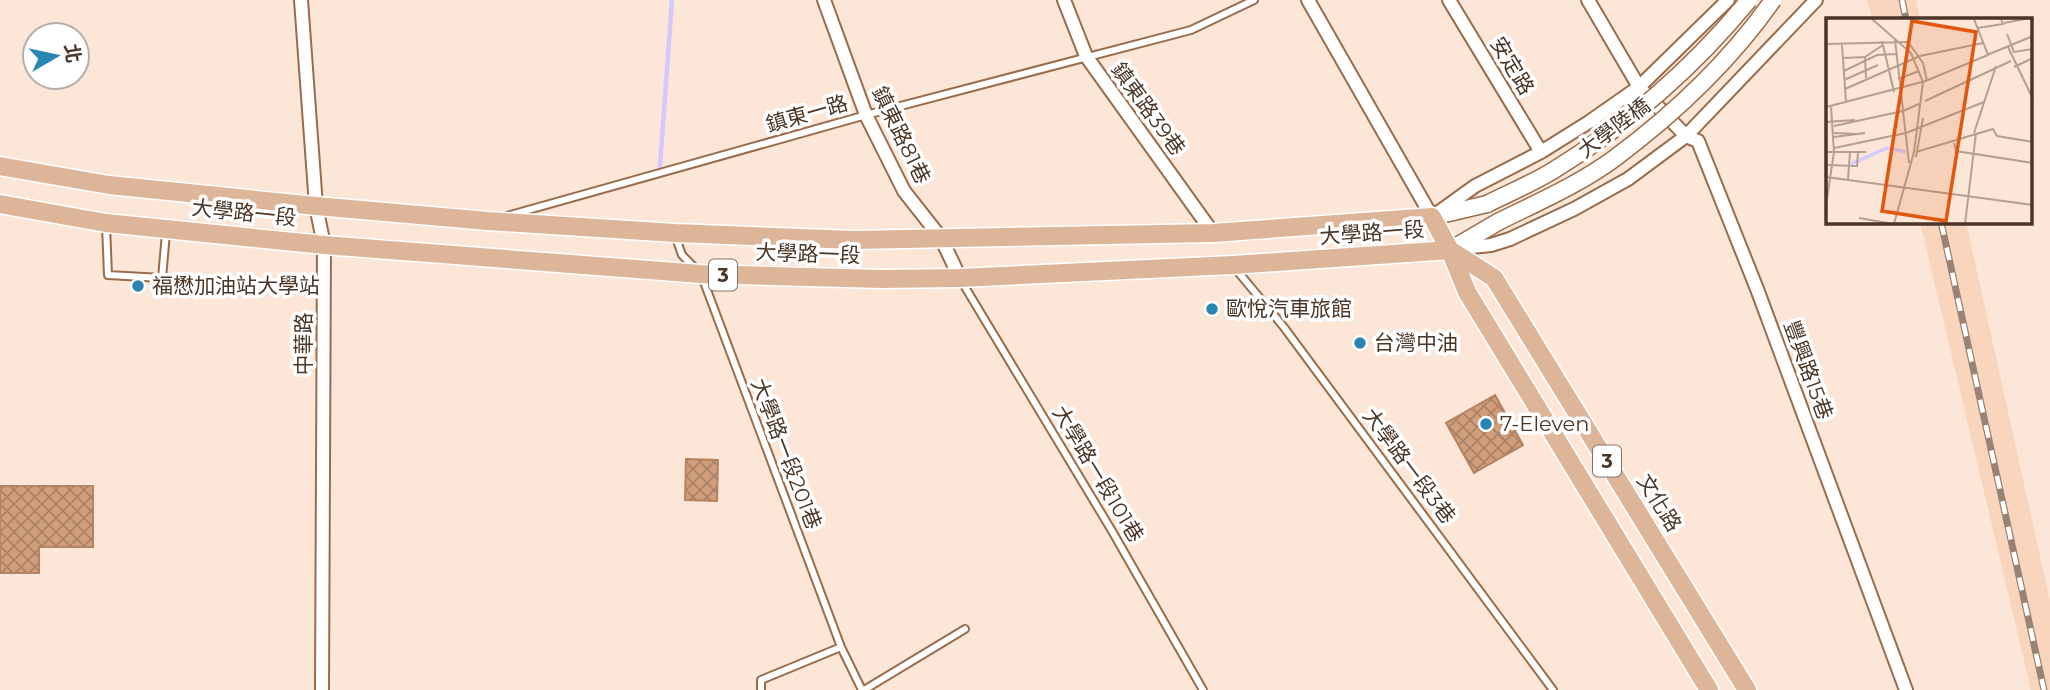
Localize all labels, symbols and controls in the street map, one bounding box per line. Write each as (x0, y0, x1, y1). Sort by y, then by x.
inset map (1826, 18, 2032, 224)
north arrow (21, 21, 91, 91)
street label: 安定路 (1485, 32, 1539, 99)
text: 北 (59, 42, 85, 65)
street label: 鎮東路39巷 (1106, 57, 1190, 160)
street label: 鎮東路81巷 (867, 82, 936, 187)
street label: 鎮東一路 (763, 90, 851, 137)
street label: 大學陸橋 (1573, 92, 1655, 163)
street label: 大學路一段 (191, 195, 298, 230)
street label: 大學路一段 (1319, 216, 1425, 249)
street label: 大學路一段 (755, 239, 861, 268)
road number: 3 (709, 260, 737, 290)
place label: 福懋加油站大學站 (152, 273, 320, 298)
marker: 福懋加油站大學站 (130, 278, 146, 294)
place label: 歐悅汽車旅館 (1226, 296, 1352, 321)
marker: 歐悅汽車旅館 (1204, 301, 1220, 317)
street label: 中華路 (291, 313, 316, 376)
street label: 豐興路15巷 (1779, 317, 1838, 423)
place label: 台灣中油 (1374, 330, 1458, 355)
marker: 台灣中油 (1352, 335, 1368, 351)
street label: 大學路一段201巷 (746, 375, 827, 533)
street label: 大學路一段101巷 (1048, 401, 1149, 547)
street label: 大學路一段3巷 (1358, 403, 1461, 528)
place label: 7-Eleven (1500, 411, 1589, 436)
marker: 7-Eleven (1478, 416, 1494, 432)
road number: 3 (1593, 446, 1621, 476)
street label: 文化路 (1632, 469, 1687, 536)

